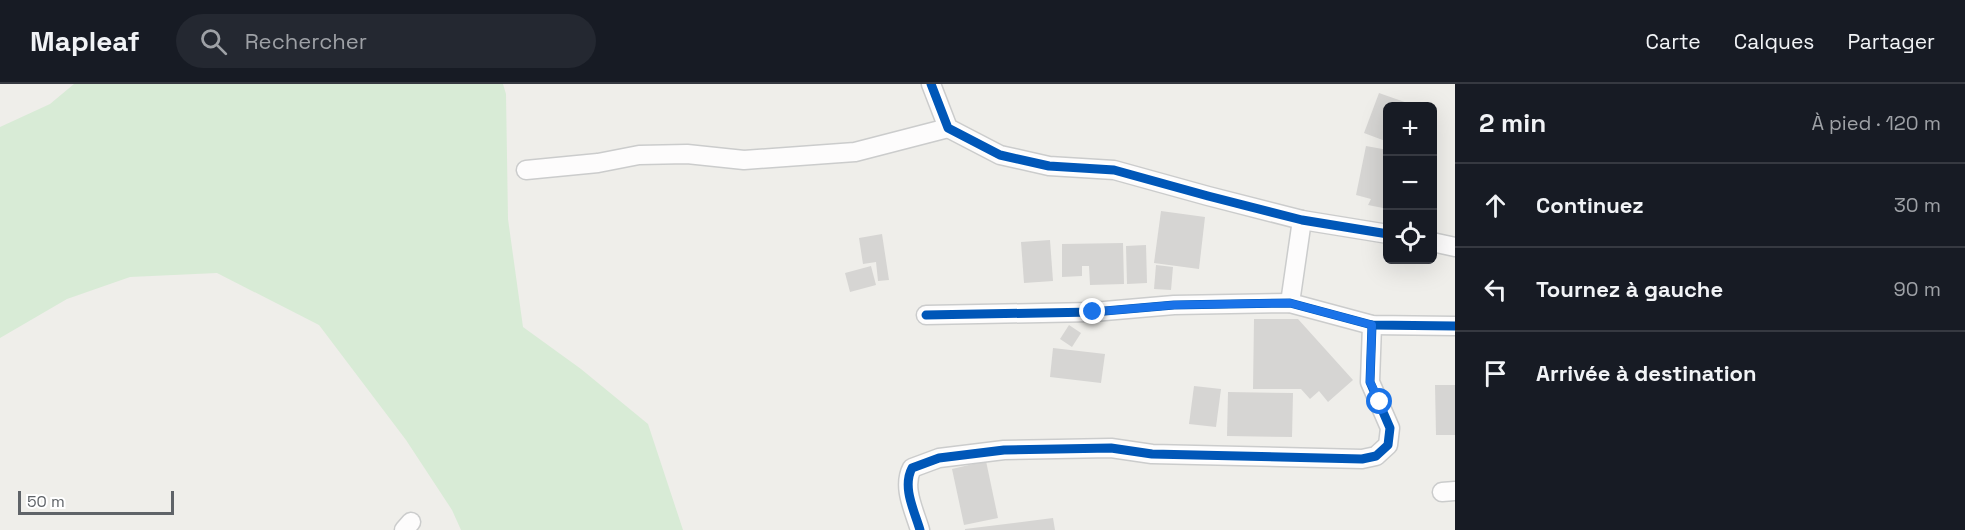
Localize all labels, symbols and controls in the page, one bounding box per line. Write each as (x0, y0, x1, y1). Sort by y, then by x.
search box (176, 14, 596, 68)
text: Mapleaf (30, 23, 140, 59)
icon: search (197, 25, 230, 58)
text: Rechercher (245, 27, 367, 55)
text: Carte (1646, 28, 1701, 55)
text: Calques (1734, 28, 1814, 55)
text: Partager (1847, 28, 1935, 55)
map controls (1383, 102, 1437, 264)
button: + (1383, 102, 1437, 156)
text: 2 min (1479, 106, 1546, 140)
text: À pied · 120 m (1811, 110, 1941, 136)
button: − (1383, 156, 1437, 210)
icon: ahead (1479, 189, 1512, 222)
text: Continuez (1536, 191, 1644, 219)
text: 30 m (1894, 192, 1941, 218)
button: locate (1383, 210, 1437, 264)
icon: left (1479, 273, 1512, 306)
text: Tournez à gauche (1536, 275, 1723, 303)
text: 90 m (1894, 276, 1941, 302)
route end (1079, 298, 1105, 324)
icon: arrive (1479, 357, 1512, 390)
text: Arrivée à destination (1536, 359, 1757, 387)
route start (1366, 388, 1392, 414)
scale bar (18, 488, 174, 516)
text: 50 m (27, 491, 65, 512)

